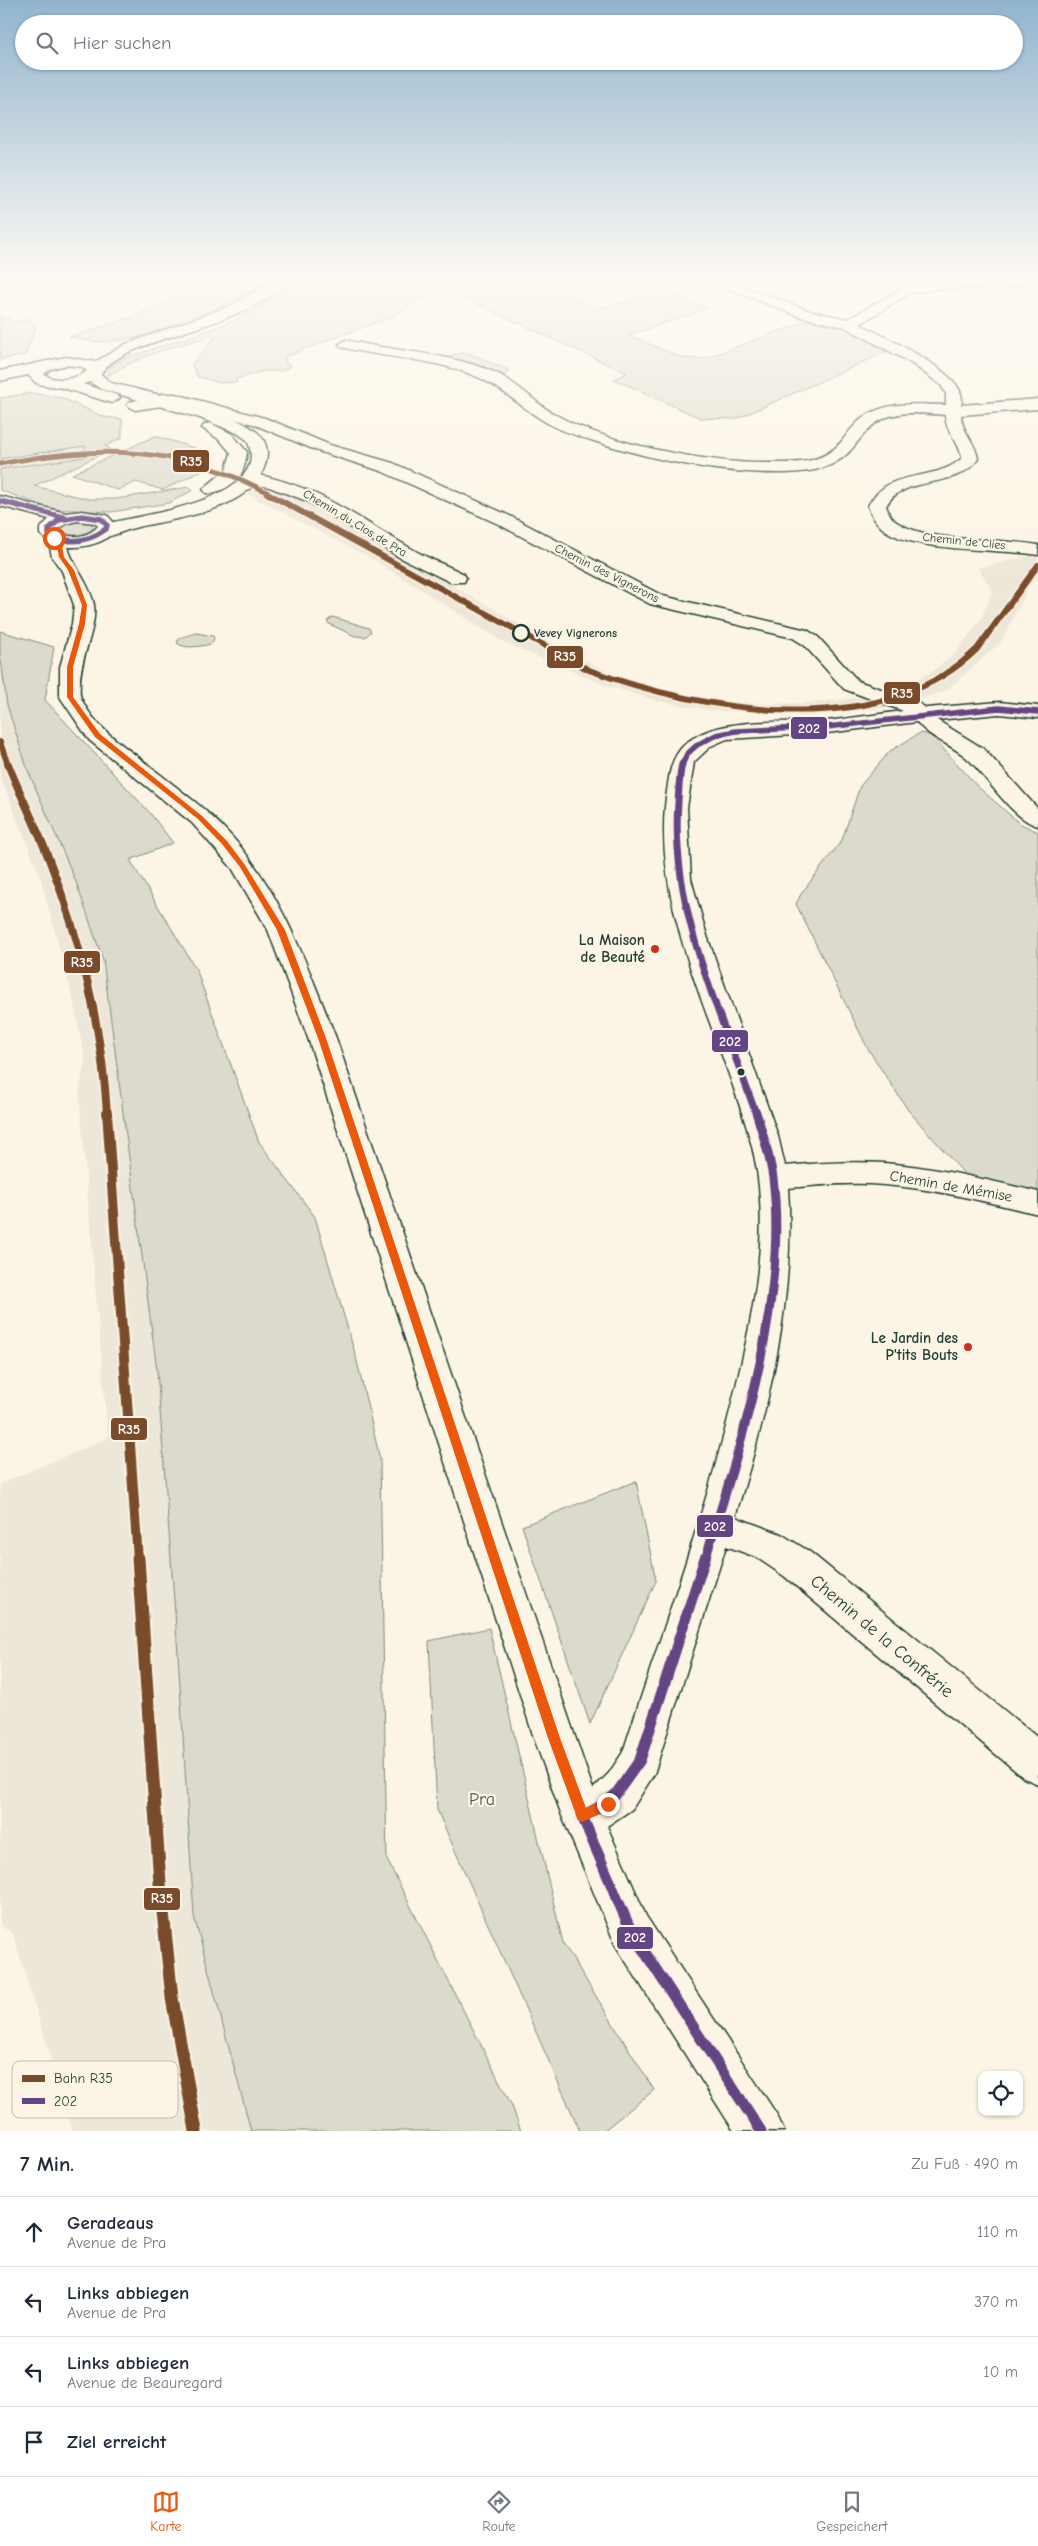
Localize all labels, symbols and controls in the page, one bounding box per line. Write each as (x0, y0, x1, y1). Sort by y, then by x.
search box (15, 15, 1023, 70)
icon: search (33, 29, 61, 57)
text: Hier suchen (73, 32, 171, 54)
line badge: R35 (172, 449, 210, 473)
text: R35 (180, 453, 202, 470)
street label: Chemin du Clos de Pra (301, 486, 409, 560)
route start (43, 527, 66, 550)
street label: Chemin de Clies (922, 530, 1006, 552)
street label: Chemin des Vignerons (553, 541, 661, 605)
marker: Vevey Vignerons (512, 624, 530, 642)
place label: Vevey Vignerons (534, 626, 617, 640)
line badge: R35 (546, 645, 584, 669)
text: R35 (554, 648, 576, 665)
line badge: R35 (883, 681, 921, 705)
text: R35 (891, 685, 913, 702)
line badge: 202 (790, 716, 828, 740)
text: 202 (798, 720, 820, 737)
place label: La Maison de Beauté (579, 931, 645, 966)
marker: La Maison de Beauté (649, 943, 661, 955)
line badge: R35 (63, 950, 101, 974)
text: R35 (71, 954, 93, 971)
line badge: 202 (711, 1029, 749, 1053)
text: 202 (719, 1033, 741, 1050)
unlabelled marker (736, 1067, 746, 1077)
street label: Chemin de Mémise (888, 1166, 1014, 1206)
place label: Le Jardin des P'tits Bouts (871, 1329, 958, 1364)
marker: Le Jardin des P'tits Bouts (962, 1341, 974, 1353)
line badge: R35 (110, 1417, 148, 1441)
text: R35 (118, 1421, 140, 1438)
line badge: 202 (696, 1514, 734, 1538)
text: 202 (704, 1518, 726, 1535)
street label: Chemin de la Confrérie (806, 1571, 957, 1702)
park label: Pra (469, 1789, 495, 1810)
route end (597, 1793, 620, 1816)
line badge: R35 (143, 1887, 181, 1911)
text: R35 (151, 1890, 173, 1907)
line badge: 202 (616, 1926, 654, 1950)
text: 202 (624, 1929, 646, 1946)
legend (12, 2061, 178, 2118)
text: Bahn R35 (54, 2070, 113, 2087)
map controls (978, 2071, 1023, 2116)
button: locate (978, 2071, 1023, 2116)
text: 202 (54, 2093, 77, 2110)
text: 7 Min. (20, 2152, 74, 2176)
text: Zu Fuß · 490 m (911, 2155, 1018, 2173)
text: Geradeaus (67, 2212, 153, 2234)
icon: ahead (20, 2218, 48, 2246)
text: 110 m (977, 2223, 1018, 2241)
text: Avenue de Pra (67, 2234, 166, 2252)
text: Links abbiegen (67, 2282, 189, 2304)
icon: left (20, 2288, 48, 2316)
text: 370 m (974, 2293, 1018, 2311)
text: Avenue de Pra (67, 2304, 166, 2322)
text: Links abbiegen (67, 2352, 189, 2374)
icon: left (20, 2358, 48, 2386)
text: 10 m (983, 2363, 1018, 2381)
text: Avenue de Beauregard (67, 2374, 222, 2392)
icon: arrive (20, 2428, 48, 2456)
text: Ziel erreicht (67, 2431, 166, 2453)
tab: Karte (150, 2488, 182, 2535)
tab: Route (482, 2488, 516, 2535)
tab: Gespeichert (816, 2488, 888, 2535)

